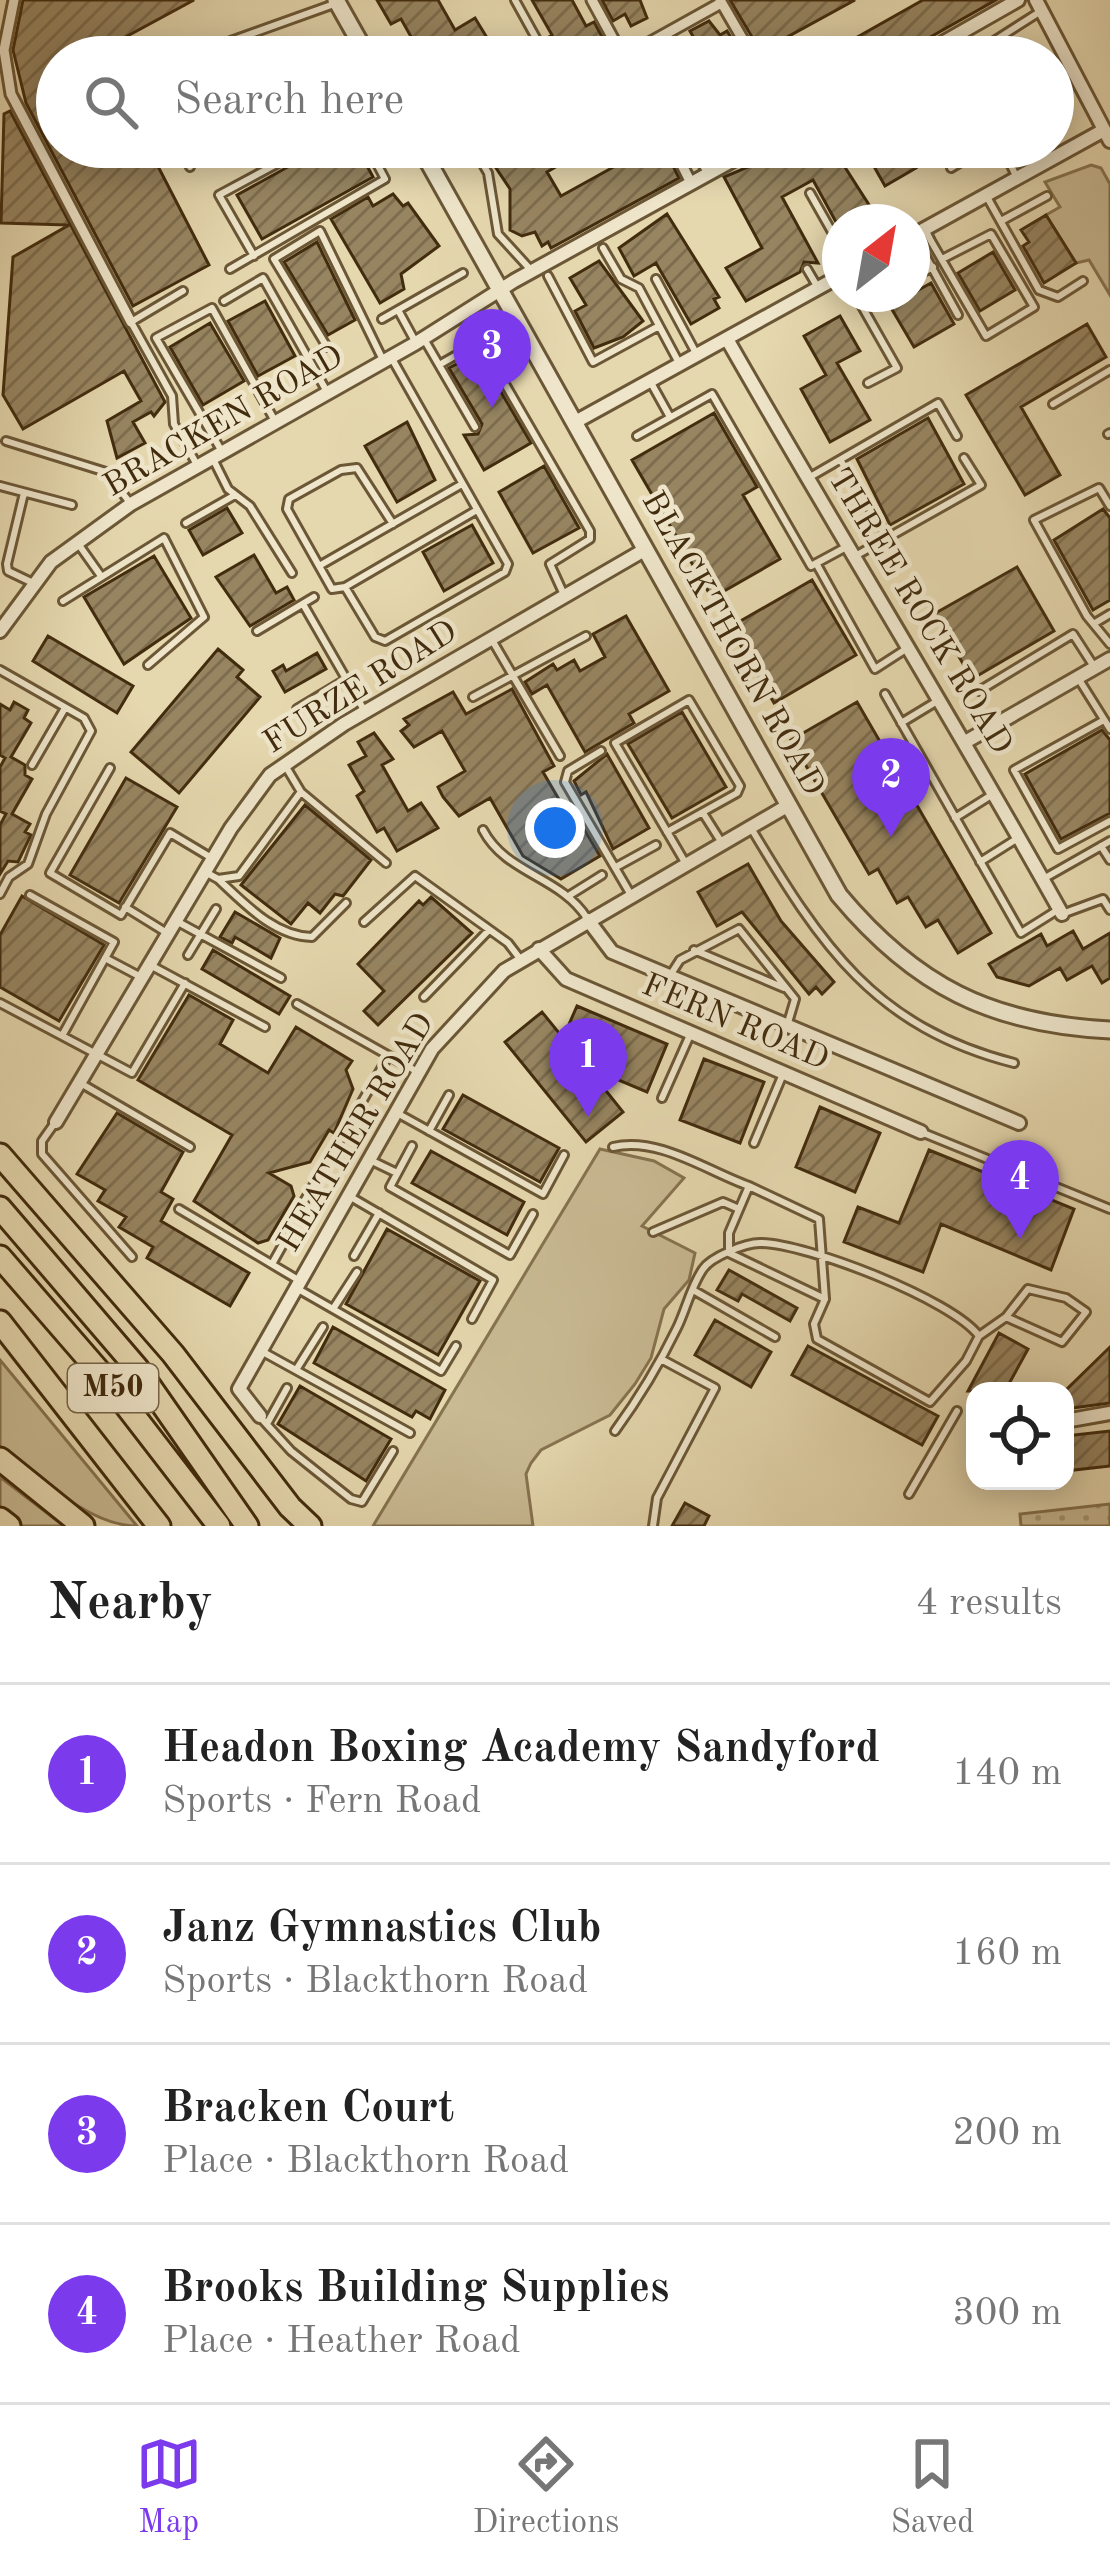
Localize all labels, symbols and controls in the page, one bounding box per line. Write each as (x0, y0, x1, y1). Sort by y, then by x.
search box (36, 36, 1074, 168)
icon: search (78, 69, 144, 135)
text: Search here (174, 79, 404, 124)
north arrow (822, 204, 930, 312)
pin: 3 (453, 309, 531, 408)
street label: BRACKEN ROAD (99, 340, 349, 504)
street label: THREE ROCK ROAD (821, 463, 1017, 761)
street label: BLACKTHORN ROAD (635, 486, 829, 802)
street label: FURZE ROAD (259, 615, 463, 761)
pin: 2 (852, 738, 930, 837)
your location (525, 798, 585, 858)
street label: FERN ROAD (637, 969, 833, 1077)
street label: HEATHER ROAD (273, 1008, 441, 1258)
pin: 1 (549, 1018, 627, 1117)
pin: 4 (981, 1140, 1059, 1239)
road number: M50 (68, 1364, 158, 1412)
map controls (966, 1382, 1074, 1490)
button: locate (966, 1382, 1074, 1490)
text: Nearby (48, 1579, 213, 1630)
text: 4 results (916, 1584, 1062, 1623)
text: Headon Boxing Academy Sandyford (162, 1727, 880, 1772)
text: 1 (76, 1754, 98, 1793)
text: 140 m (952, 1754, 1062, 1793)
text: Sports · Fern Road (162, 1782, 481, 1821)
text: Janz Gymnastics Club (162, 1907, 601, 1952)
text: 2 (76, 1934, 98, 1973)
text: 160 m (952, 1934, 1062, 1973)
text: Sports · Blackthorn Road (162, 1962, 588, 2001)
text: Bracken Court (162, 2087, 455, 2132)
text: 3 (76, 2114, 98, 2153)
text: 200 m (952, 2114, 1062, 2153)
text: Place · Blackthorn Road (162, 2142, 569, 2181)
text: Brooks Building Supplies (162, 2267, 669, 2312)
text: 4 (76, 2294, 98, 2333)
text: 300 m (952, 2294, 1062, 2333)
text: Place · Heather Road (162, 2322, 521, 2361)
tab: Map (136, 2431, 202, 2544)
tab: Directions (473, 2431, 619, 2544)
tab: Saved (890, 2431, 974, 2544)

